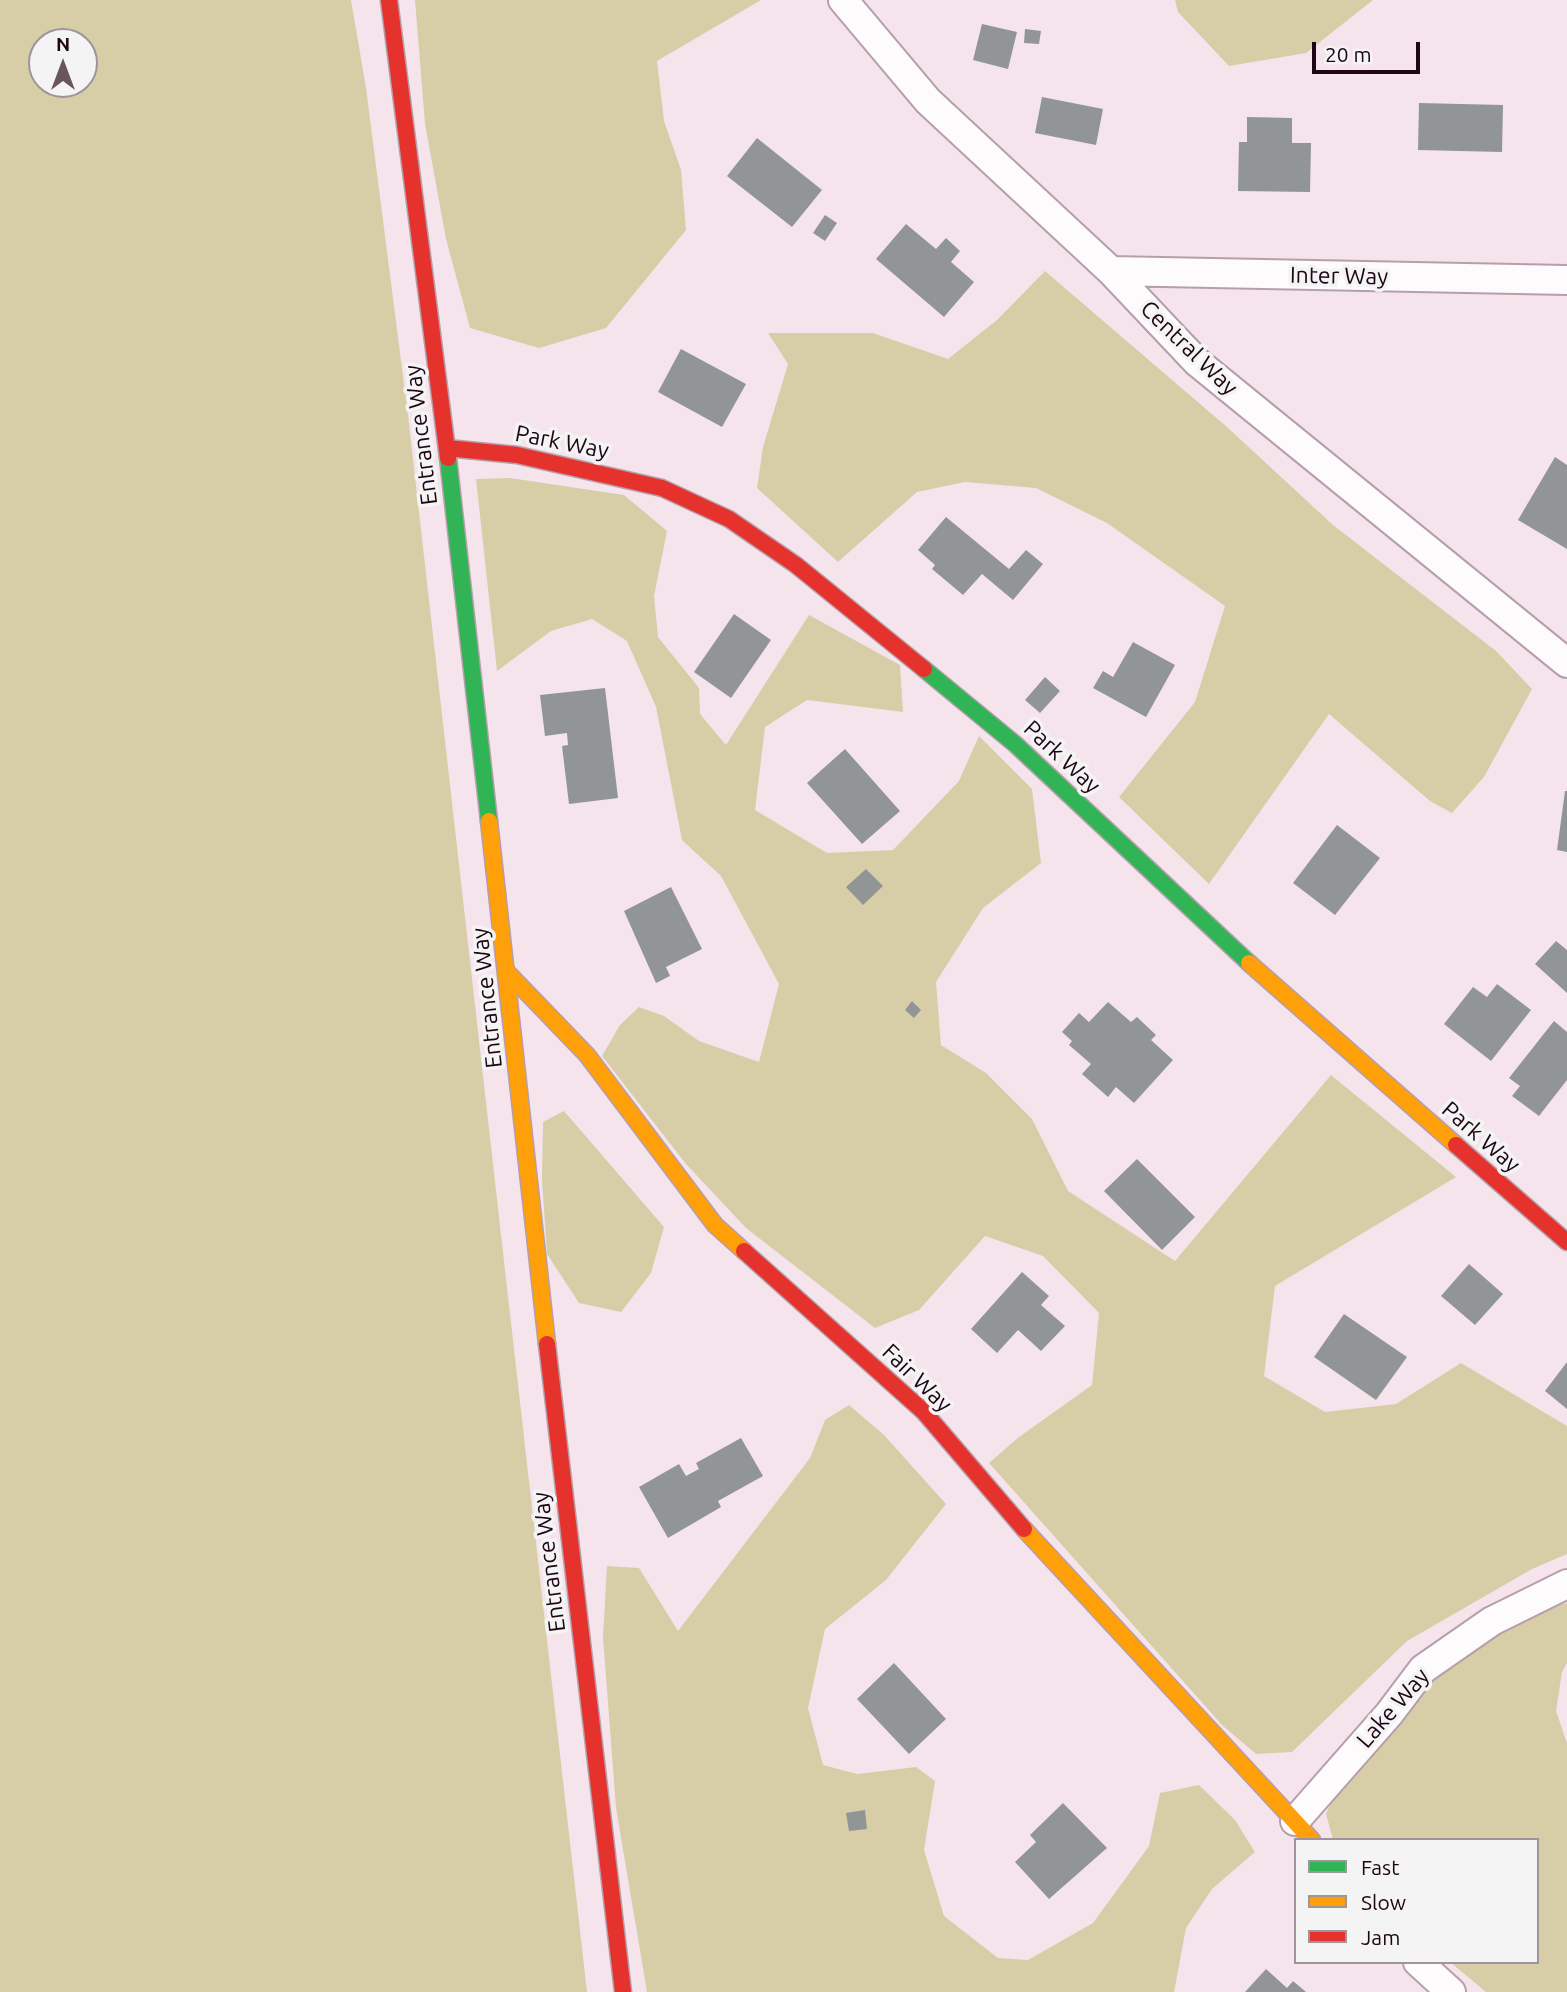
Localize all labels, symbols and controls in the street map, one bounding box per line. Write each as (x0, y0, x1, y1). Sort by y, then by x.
north arrow (28, 28, 98, 98)
scale bar (1315, 28, 1424, 72)
text: N (56, 33, 70, 55)
text: 20 m (1325, 42, 1372, 66)
street label: Inter Way (1290, 261, 1388, 291)
street label: Central Way (1135, 295, 1243, 401)
street label: Entrance Way (399, 363, 443, 507)
street label: Park Way (513, 419, 611, 465)
street label: Park Way (1018, 715, 1106, 799)
street label: Entrance Way (466, 926, 508, 1070)
street label: Park Way (1436, 1096, 1526, 1178)
street label: Fair Way (876, 1338, 958, 1418)
street label: Entrance Way (527, 1490, 571, 1634)
street label: Lake Way (1351, 1663, 1435, 1753)
legend (1294, 1838, 1539, 1964)
text: Fast (1361, 1855, 1399, 1879)
text: Slow (1361, 1890, 1406, 1914)
text: Jam (1361, 1925, 1400, 1949)

